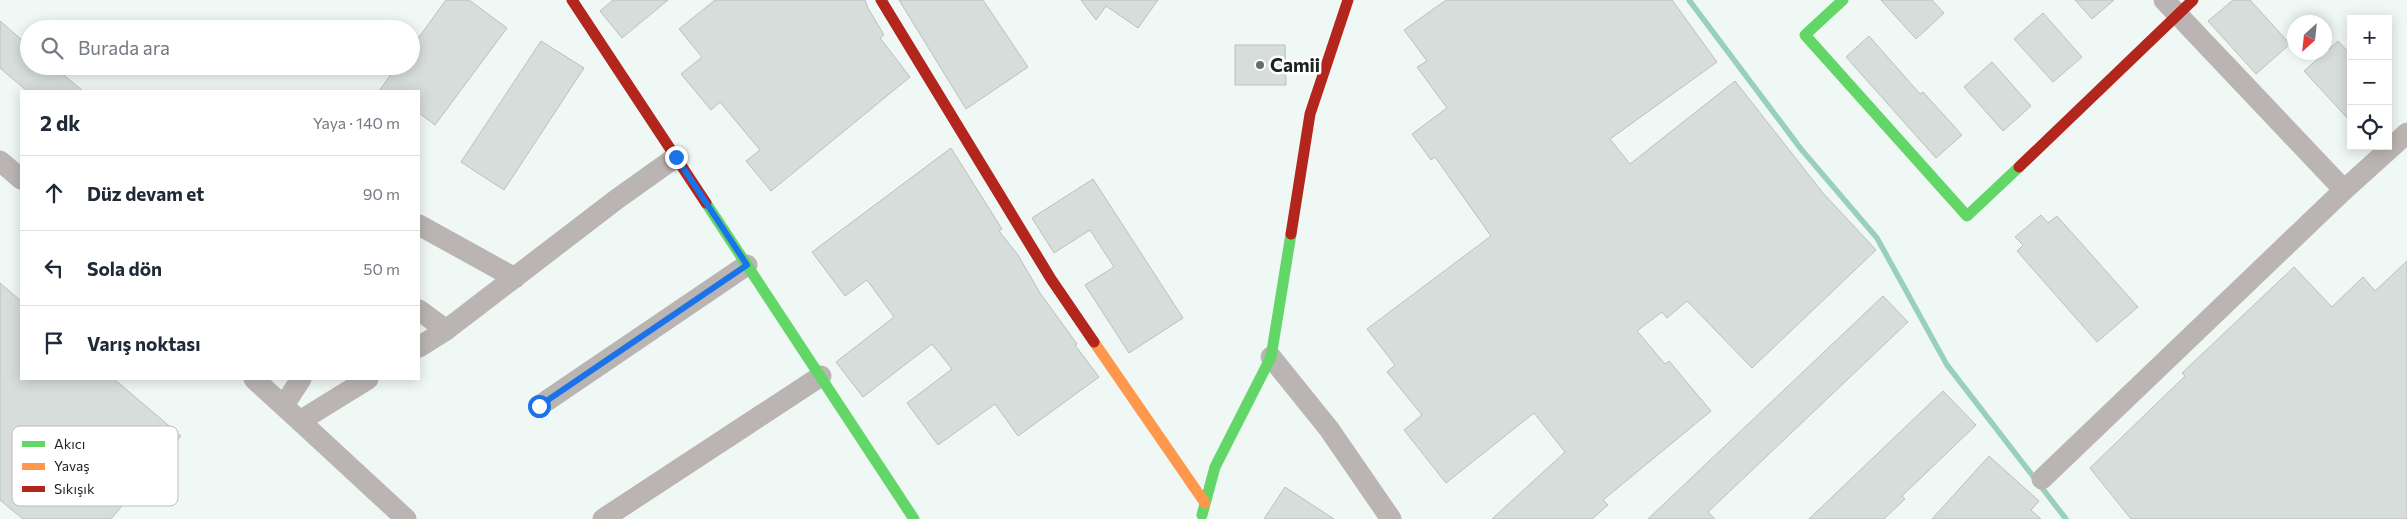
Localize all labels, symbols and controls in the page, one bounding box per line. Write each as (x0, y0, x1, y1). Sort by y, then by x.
north arrow (2287, 15, 2332, 60)
map controls (2347, 15, 2392, 150)
button: + (2347, 15, 2392, 60)
search box (20, 20, 420, 75)
icon: search (38, 34, 66, 62)
text: Burada ara (78, 36, 170, 59)
place label: Camii (1270, 53, 1320, 76)
marker: Camii (1254, 59, 1266, 71)
button: − (2347, 60, 2392, 105)
button: locate (2347, 105, 2392, 150)
text: 2 dk (40, 110, 80, 135)
text: Yaya · 140 m (313, 113, 400, 132)
route end (665, 146, 688, 169)
icon: ahead (40, 179, 68, 207)
text: Düz devam et (87, 182, 204, 205)
text: 90 m (363, 184, 400, 203)
icon: left (40, 254, 68, 282)
text: Sola dön (87, 257, 162, 280)
text: 50 m (363, 259, 400, 278)
icon: arrive (40, 329, 68, 357)
text: Varış noktası (87, 332, 200, 355)
route start (528, 395, 551, 418)
legend (12, 426, 178, 506)
text: Akıcı (54, 435, 85, 452)
text: Yavaş (54, 457, 90, 474)
text: Sıkışık (54, 480, 95, 497)

